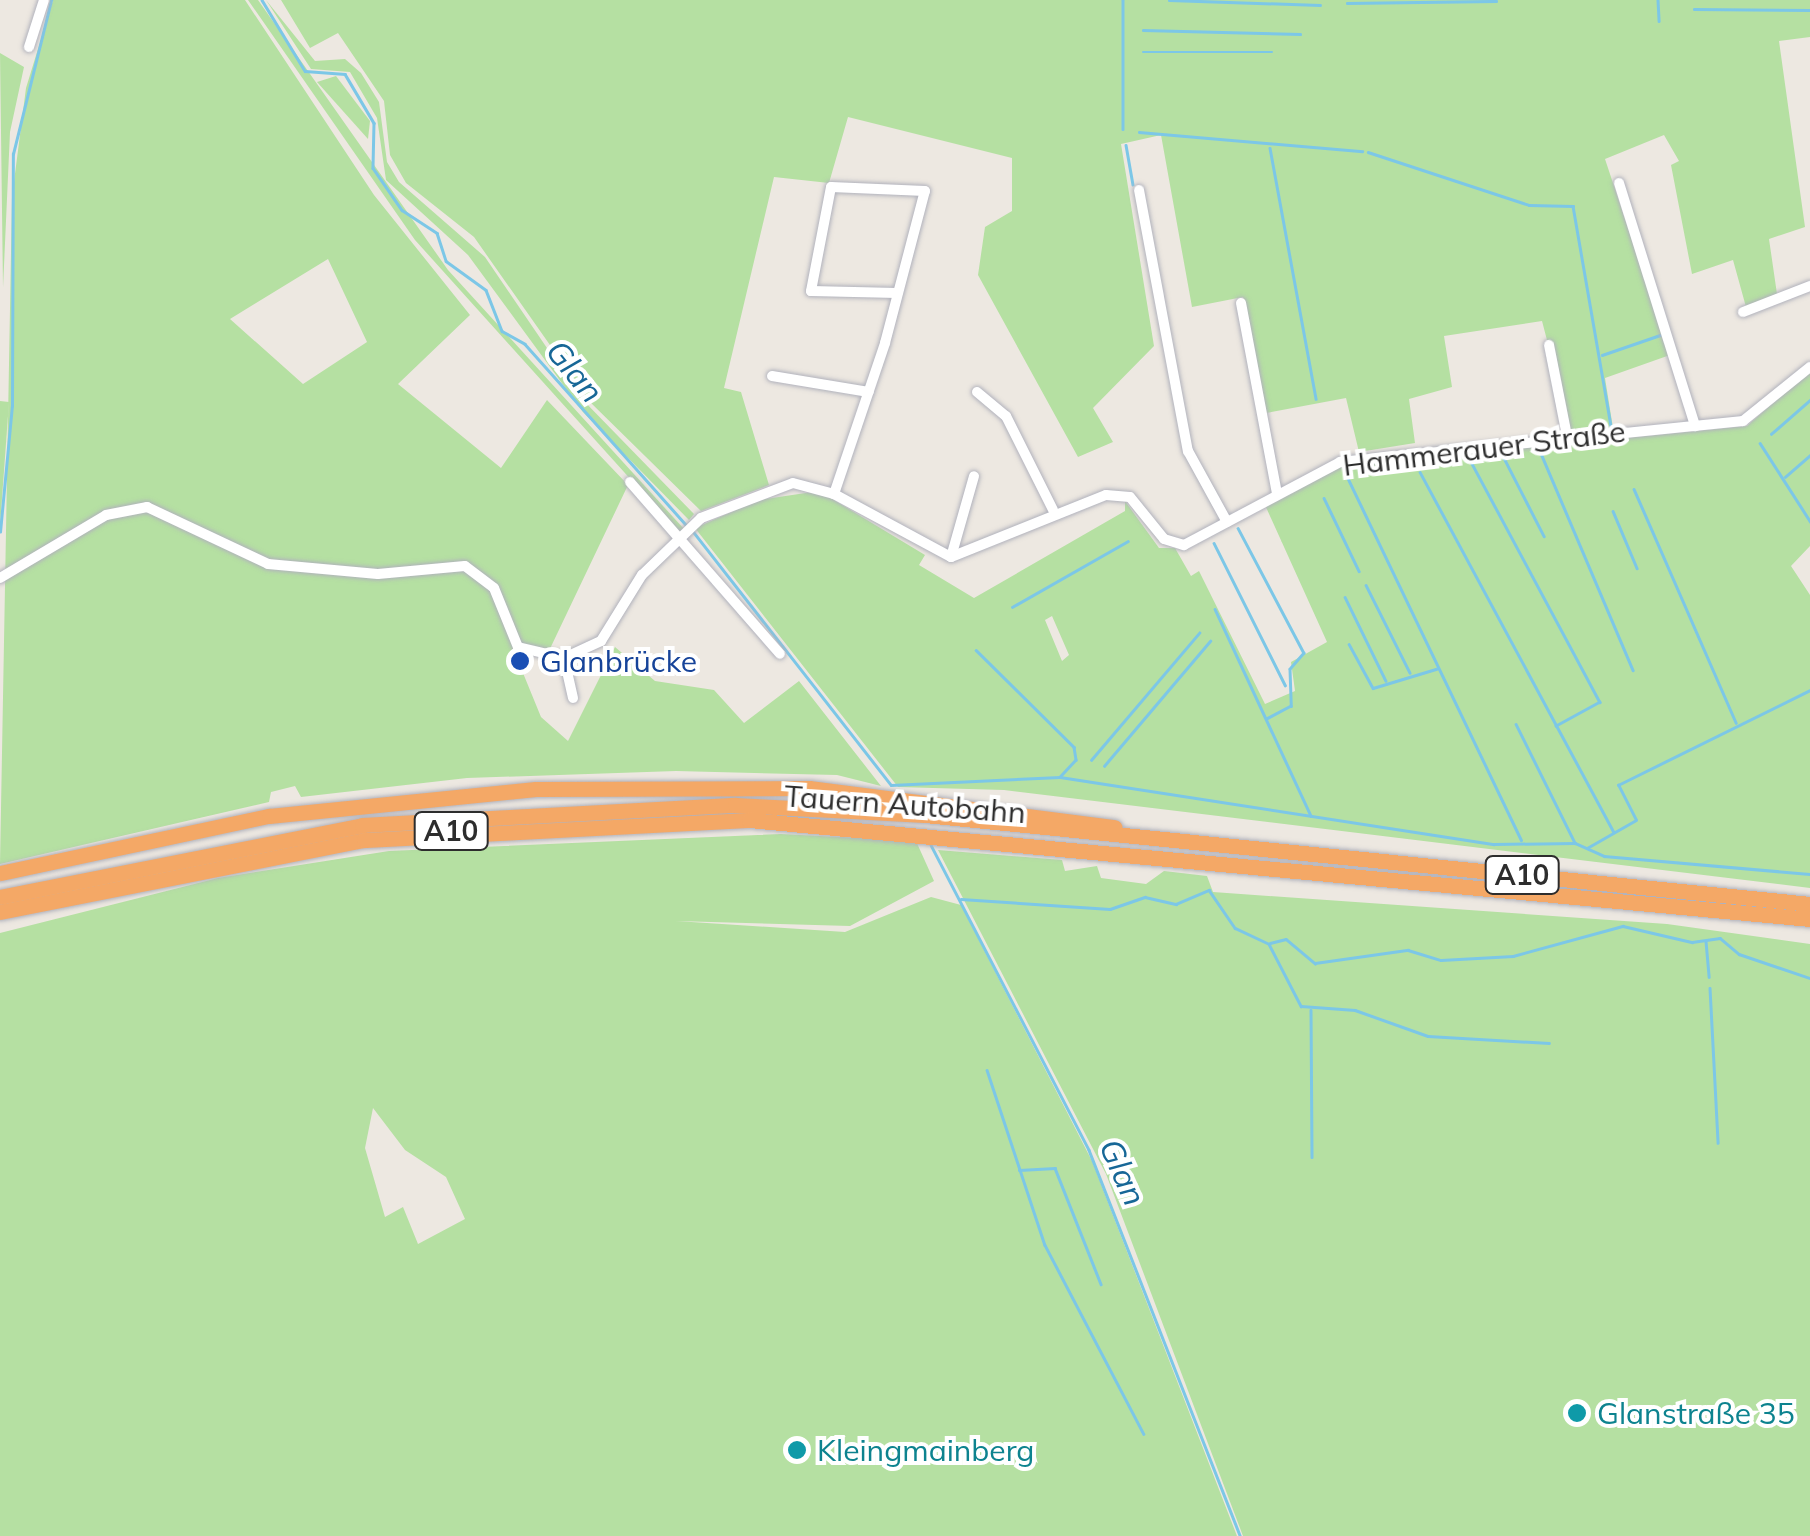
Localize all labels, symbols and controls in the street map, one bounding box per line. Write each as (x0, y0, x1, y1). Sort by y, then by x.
water label: Glan (538, 332, 612, 410)
street label: Hammerauer Straße (1341, 413, 1627, 483)
place label: Glanbrücke (540, 643, 697, 679)
marker: Glanbrücke (509, 650, 531, 672)
street label: Tauern Autobahn (783, 778, 1027, 830)
road number: A10 (414, 808, 488, 854)
road number: A10 (1484, 852, 1560, 898)
water label: Glan (1091, 1133, 1155, 1211)
place label: Glanstraße 35 (1597, 1395, 1795, 1431)
marker: Glanstraße 35 (1566, 1402, 1588, 1424)
place label: Kleingmainberg (817, 1432, 1034, 1468)
marker: Kleingmainberg (786, 1439, 808, 1461)

